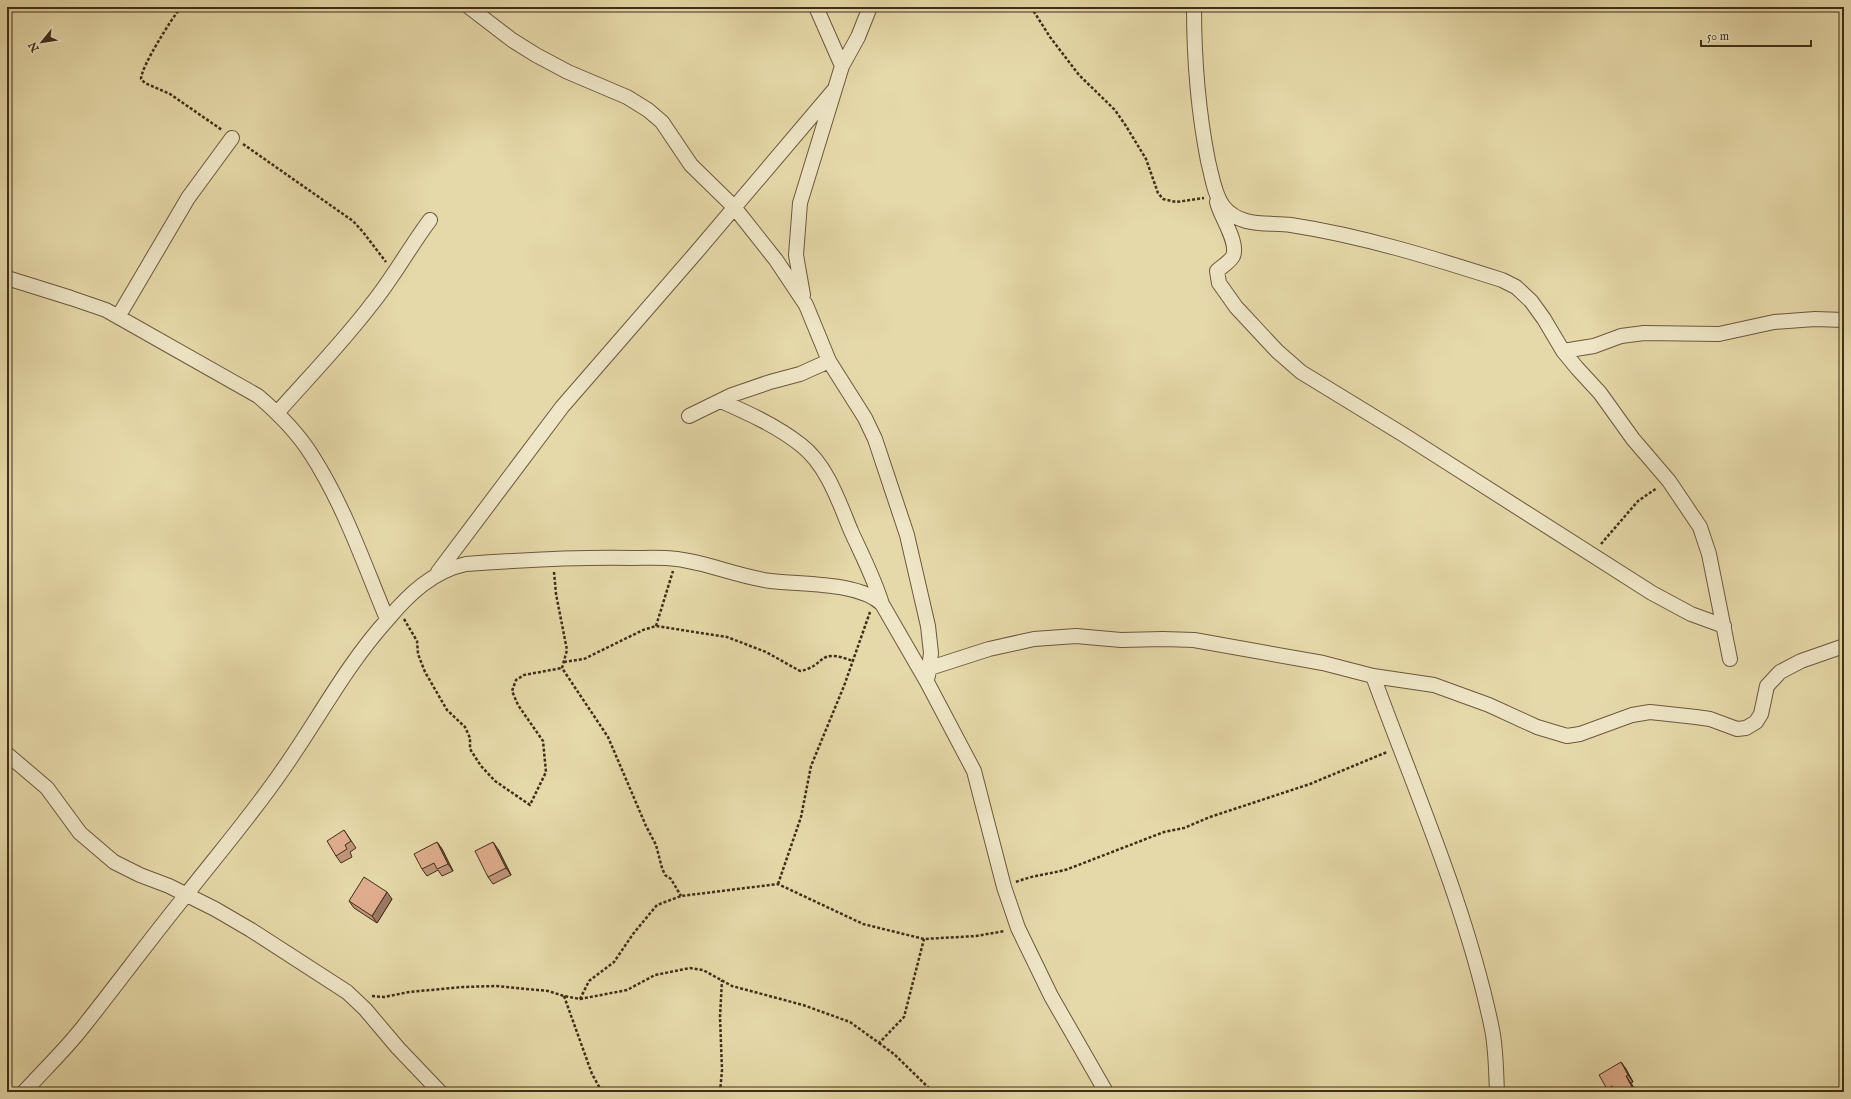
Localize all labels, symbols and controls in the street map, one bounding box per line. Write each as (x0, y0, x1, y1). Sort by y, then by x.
north arrow (22, 22, 62, 62)
scale bar (1701, 22, 1811, 48)
text: 50 m (1707, 29, 1729, 44)
text: N (26, 38, 43, 55)

